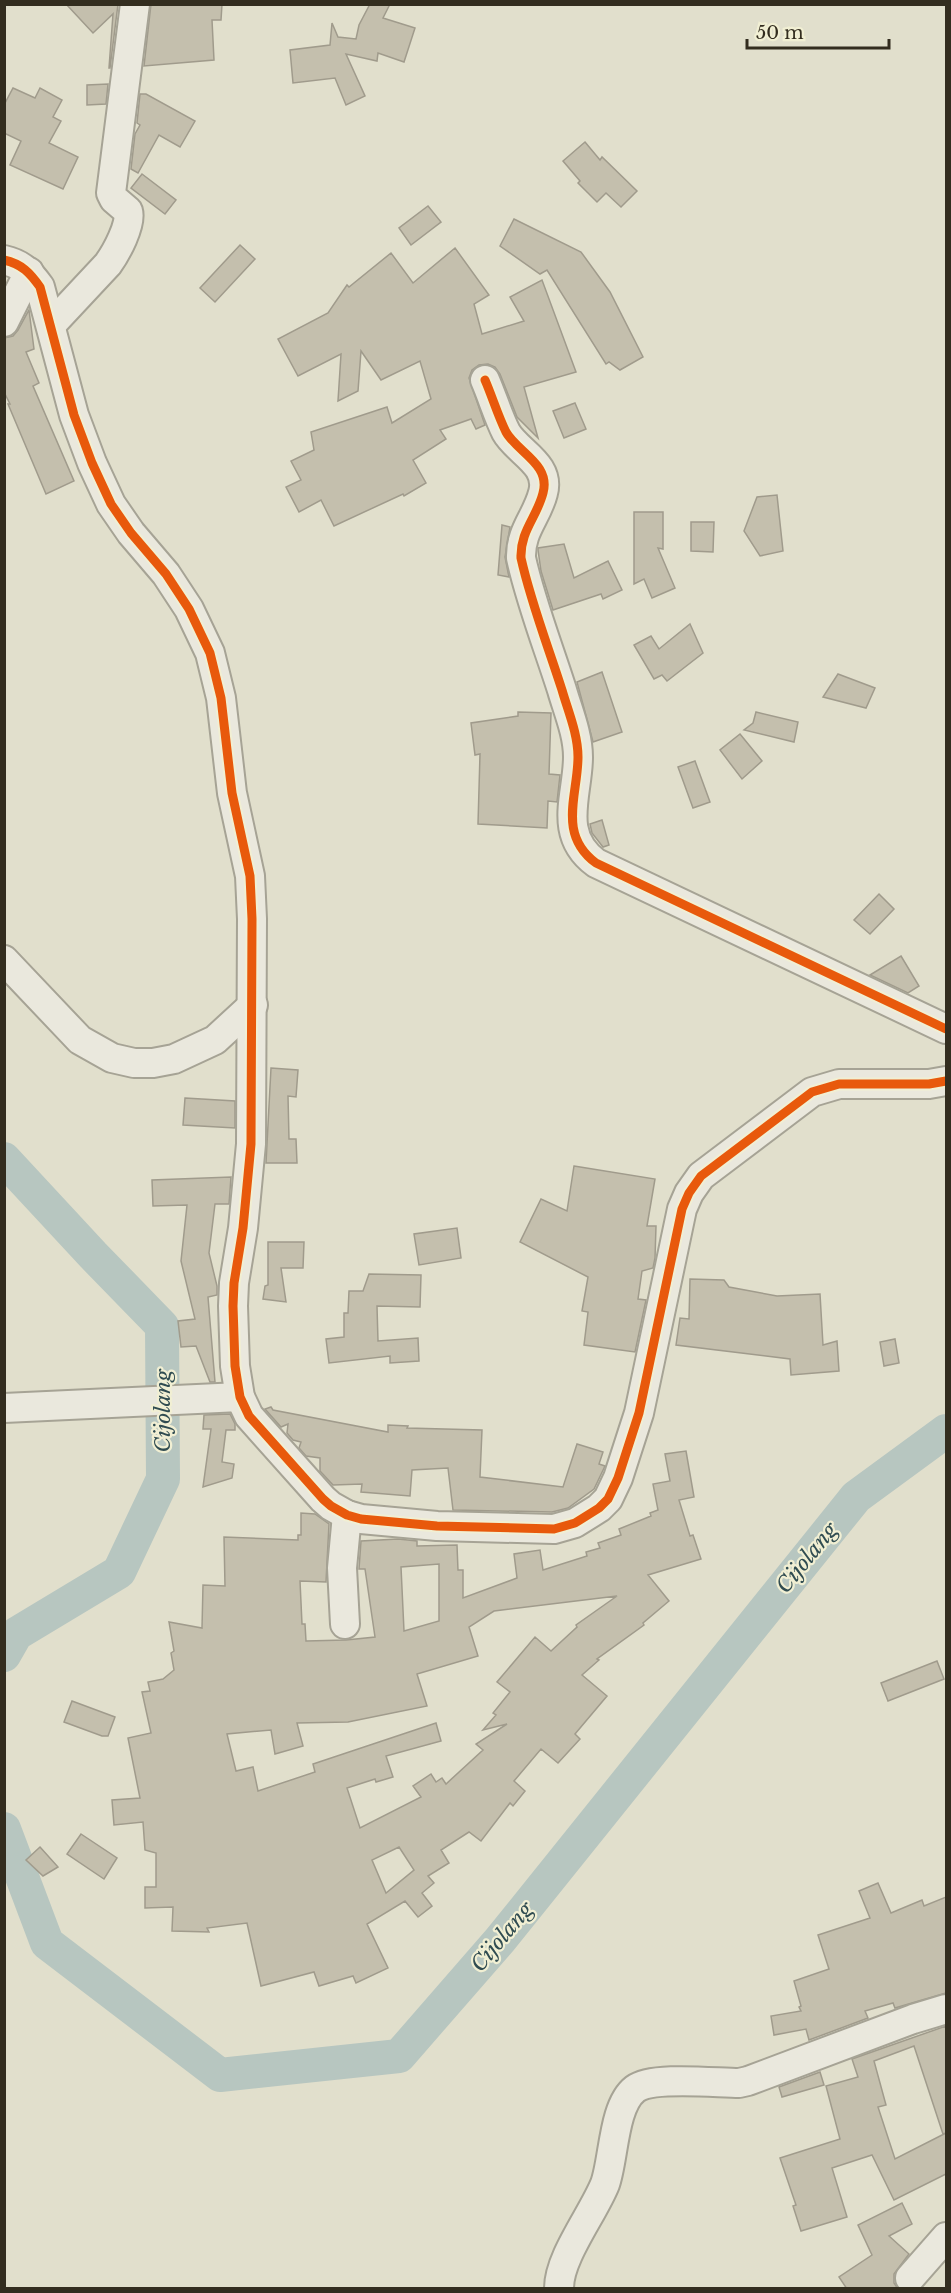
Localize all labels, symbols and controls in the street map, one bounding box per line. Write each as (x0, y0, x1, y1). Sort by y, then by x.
scale bar (747, 12, 890, 50)
text: 50 m (756, 22, 804, 44)
water label: Cijolang (150, 1368, 176, 1453)
water label: Cijolang (771, 1516, 844, 1598)
water label: Cijolang (465, 1896, 540, 1977)

